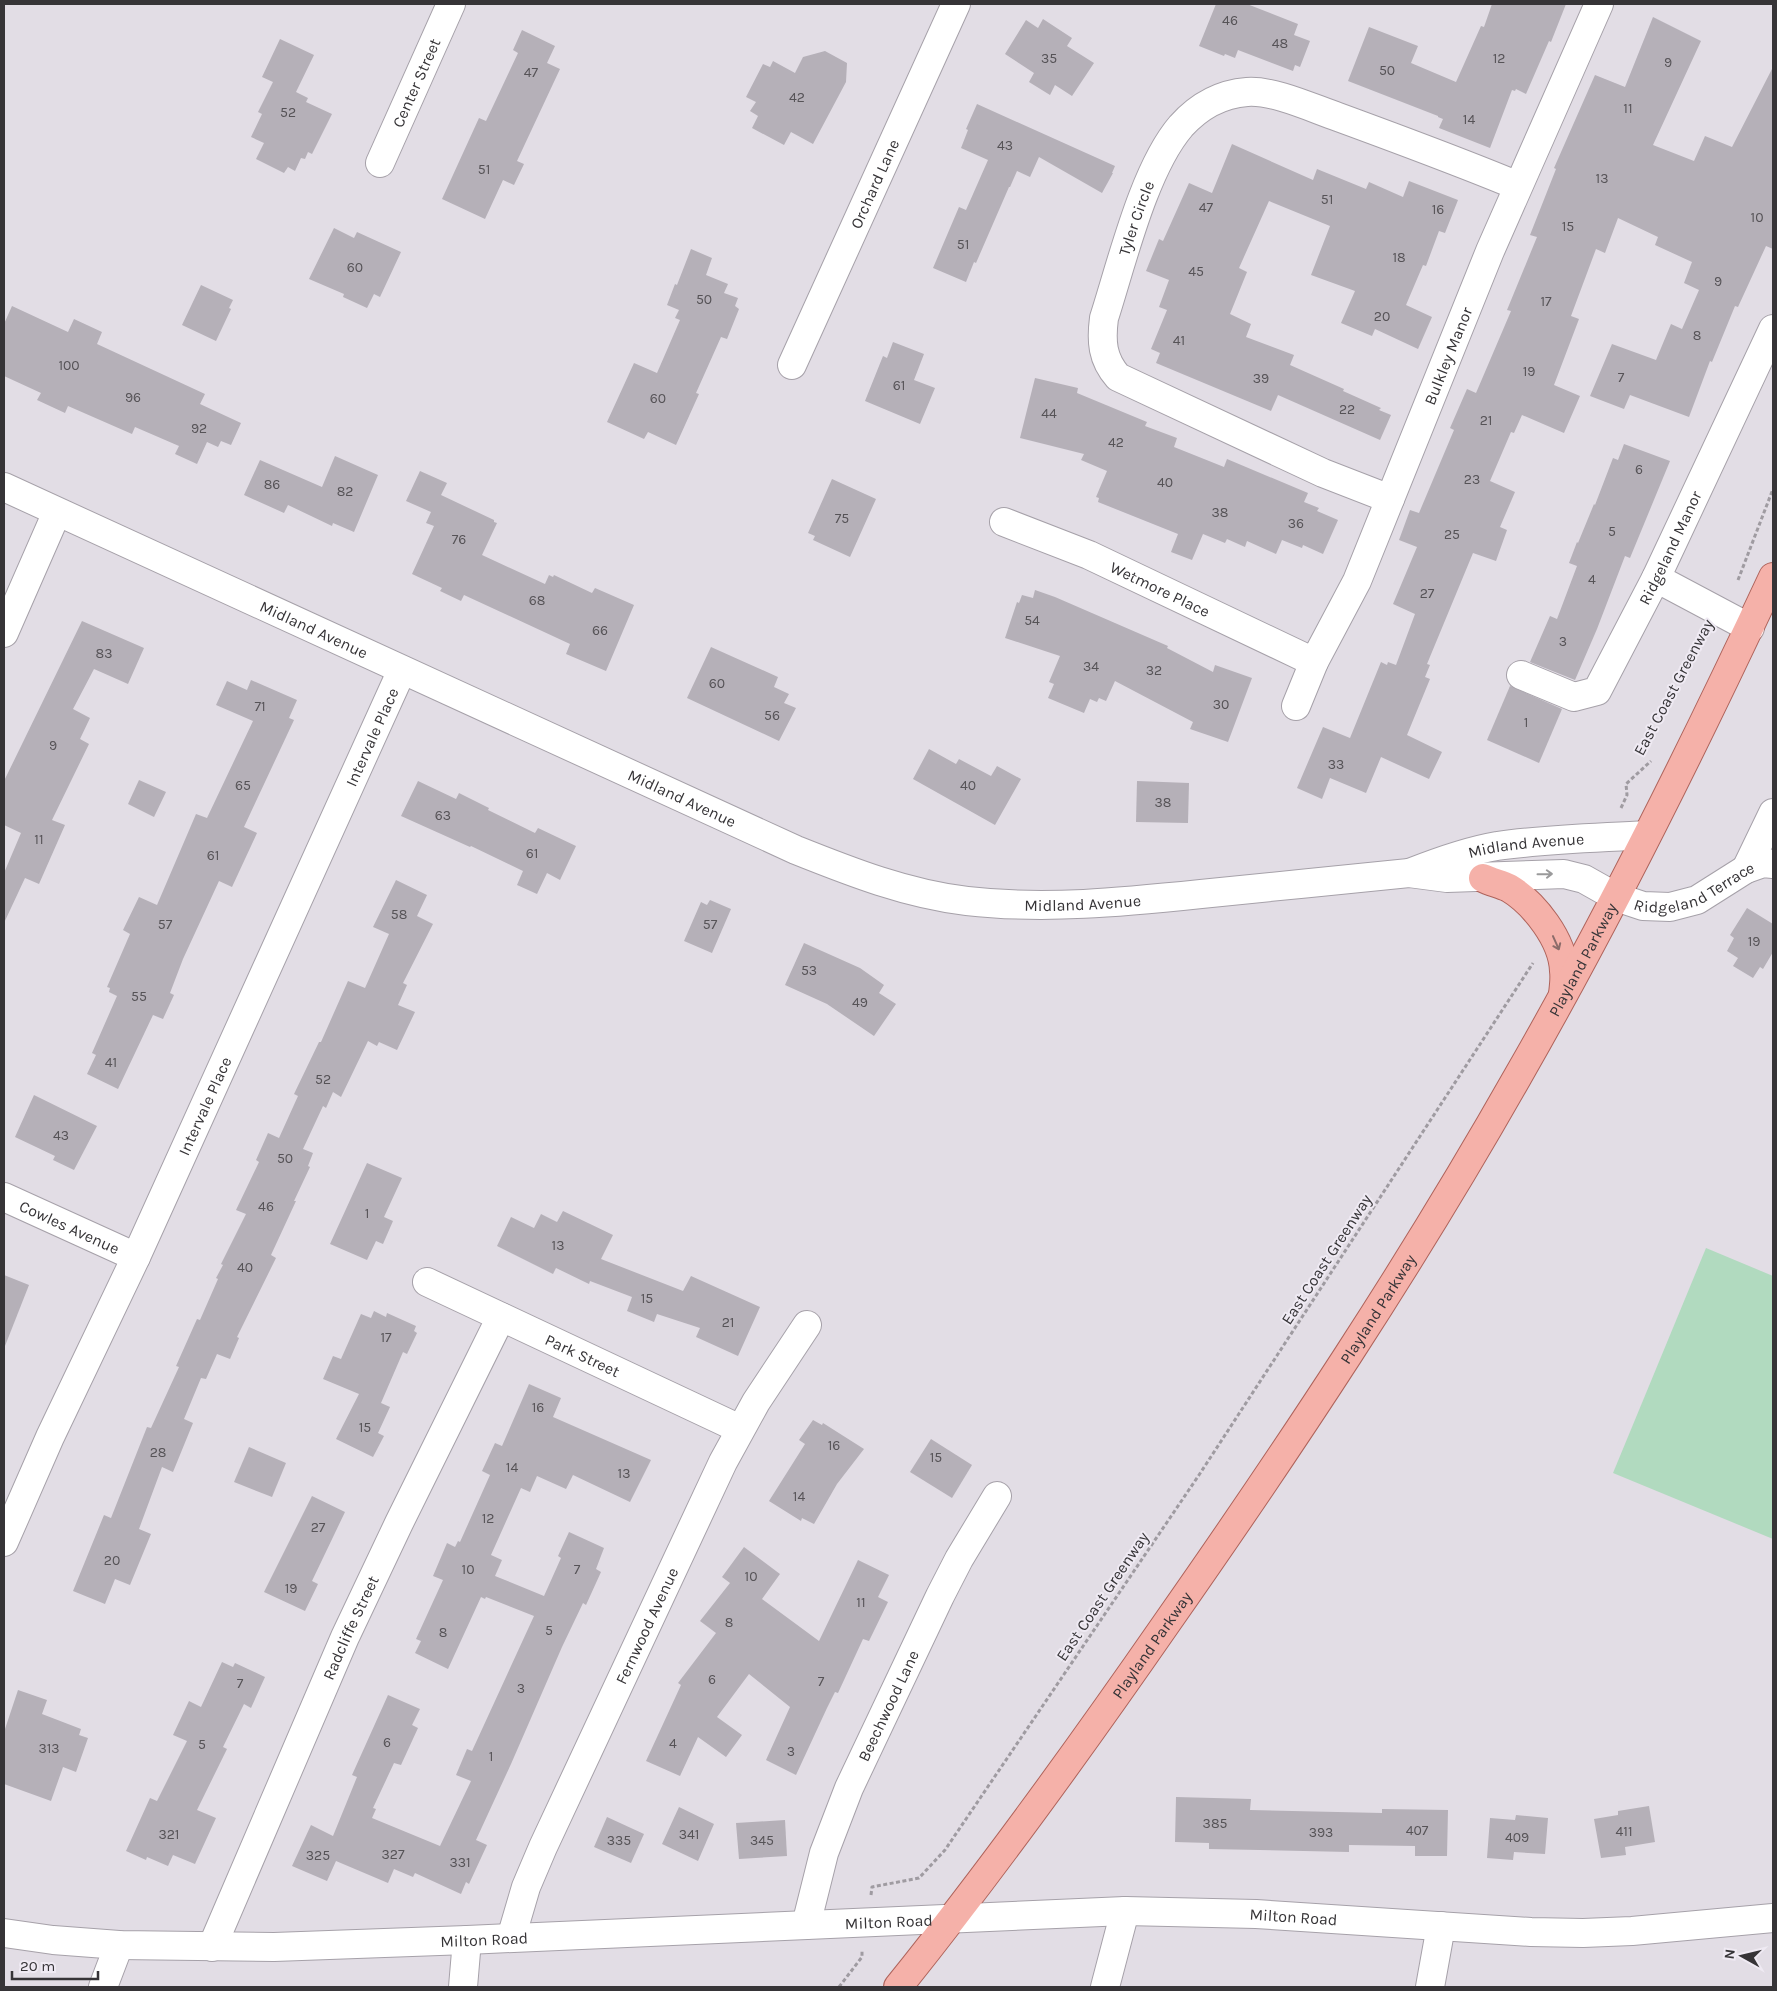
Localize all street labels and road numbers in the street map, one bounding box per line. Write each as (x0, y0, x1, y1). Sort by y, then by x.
street label: Center Street (388, 35, 444, 130)
street label: Orchard Lane (846, 136, 903, 232)
street label: Tyler Circle (1114, 178, 1158, 258)
street label: Bulkley Manor (1420, 304, 1476, 408)
street label: Ridgeland Manor (1635, 488, 1706, 608)
street label: Wetmore Place (1107, 557, 1213, 621)
street label: Midland Avenue (257, 597, 371, 662)
street label: East Coast Greenway (1629, 615, 1718, 759)
street label: Intervale Place (342, 685, 403, 790)
street label: Midland Avenue (625, 765, 739, 831)
street label: Midland Avenue (1466, 829, 1585, 862)
street label: Ridgeland Terrace (1631, 858, 1757, 917)
street label: Midland Avenue (1024, 891, 1142, 915)
street label: Playland Parkway (1545, 899, 1621, 1020)
street label: Intervale Place (174, 1054, 235, 1158)
street label: East Coast Greenway (1277, 1190, 1376, 1328)
street label: Cowles Avenue (16, 1196, 122, 1258)
street label: Playland Parkway (1336, 1250, 1420, 1367)
street label: Park Street (542, 1330, 623, 1381)
street label: East Coast Greenway (1052, 1528, 1153, 1664)
street label: Fernwood Avenue (612, 1564, 682, 1687)
street label: Radcliffe Street (319, 1573, 383, 1683)
street label: Playland Parkway (1108, 1587, 1196, 1702)
street label: Beechwood Lane (854, 1647, 923, 1765)
street label: Milton Road (1249, 1905, 1338, 1929)
street label: Milton Road (844, 1910, 933, 1933)
street label: Milton Road (440, 1928, 529, 1951)

